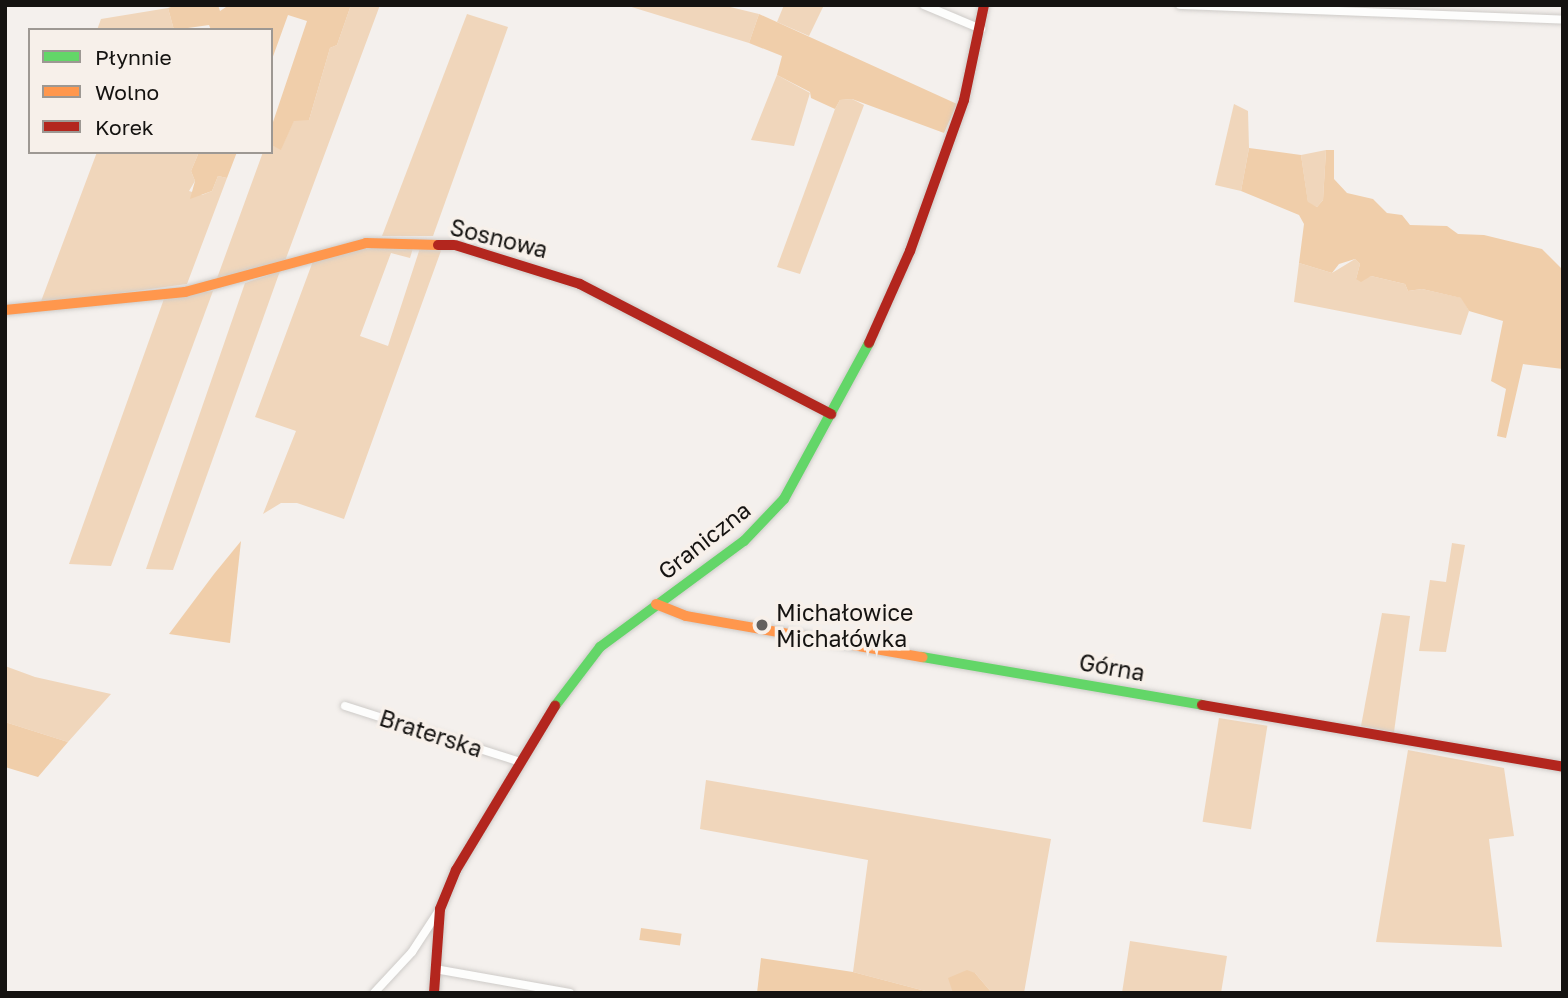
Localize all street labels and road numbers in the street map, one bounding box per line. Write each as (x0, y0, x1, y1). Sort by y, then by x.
street label: Sosnowa (447, 213, 551, 263)
street label: Graniczna (652, 495, 756, 585)
street label: Górna (1077, 648, 1147, 686)
street label: Braterska (376, 703, 486, 763)

